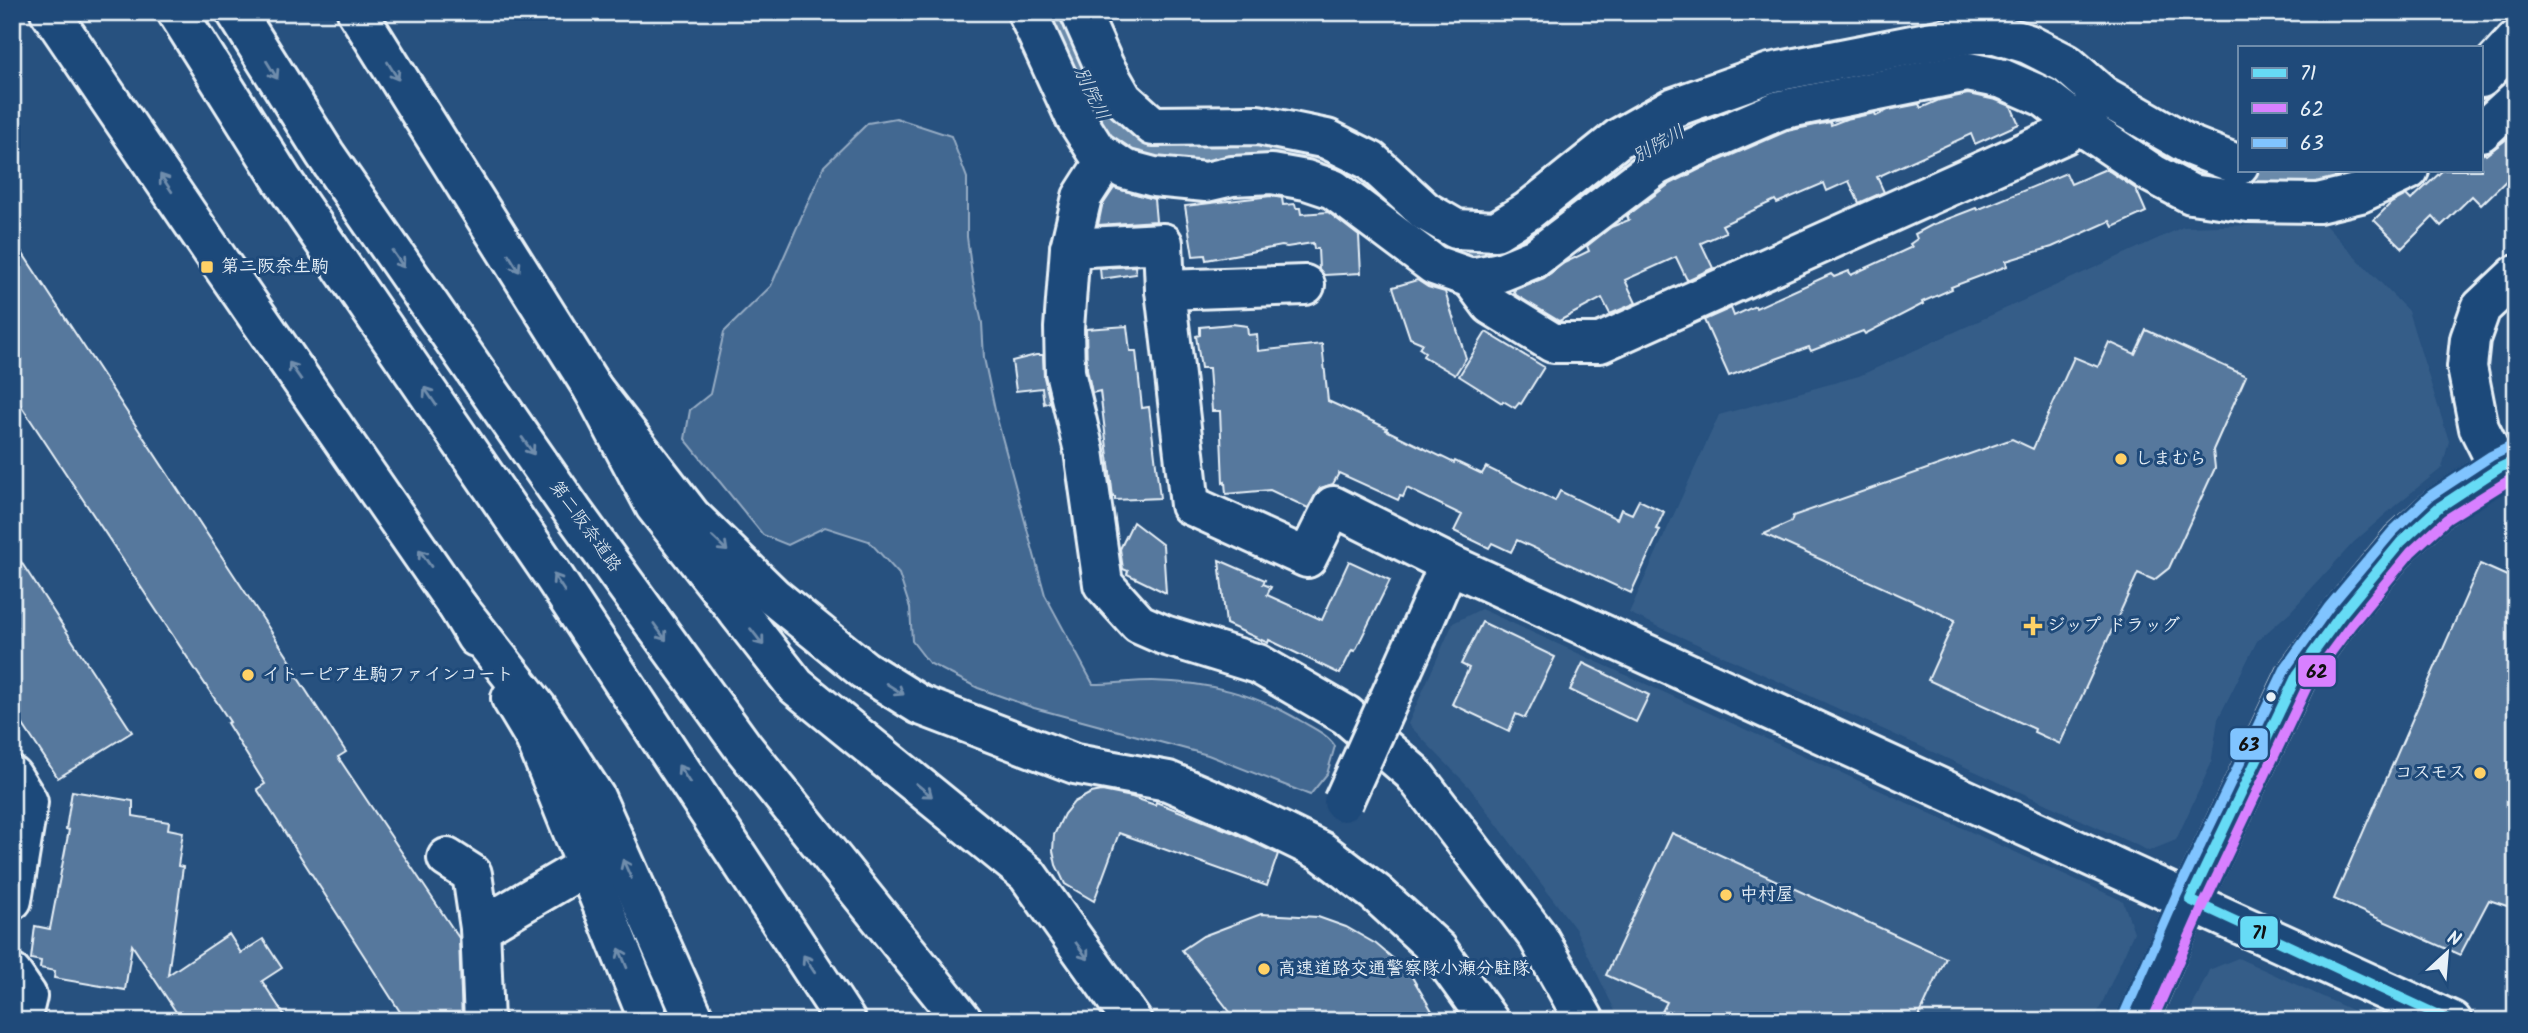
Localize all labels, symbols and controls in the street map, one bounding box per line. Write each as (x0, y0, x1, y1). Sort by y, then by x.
legend (2238, 46, 2482, 172)
text: 71 (2300, 58, 2316, 91)
one-way arrow (265, 60, 280, 79)
one-way arrow (386, 60, 400, 80)
water label: 別院川 (1065, 62, 1117, 126)
text: 62 (2300, 94, 2324, 127)
water label: 別院川 (1627, 118, 1691, 172)
text: 63 (2300, 128, 2324, 161)
one-way arrow (159, 174, 173, 194)
one-way arrow (391, 249, 405, 268)
place label: 第二阪奈生駒 (221, 253, 329, 282)
one-way arrow (507, 253, 521, 272)
marker: 第二阪奈生駒 (199, 259, 215, 275)
one-way arrow (288, 362, 302, 381)
one-way arrow (423, 387, 437, 406)
one-way arrow (521, 436, 535, 456)
place label: しまむら (2135, 445, 2207, 474)
marker: しまむら (2113, 451, 2129, 467)
street label: 第二阪奈道路 (542, 475, 628, 579)
one-way arrow (712, 536, 729, 553)
one-way arrow (418, 549, 432, 568)
one-way arrow (551, 574, 565, 594)
place label: ジップ ドラッグ (2047, 612, 2180, 641)
marker: ジップ ドラッグ (2025, 618, 2041, 634)
one-way arrow (653, 622, 667, 641)
one-way arrow (750, 627, 765, 646)
line badge: 62 (2297, 654, 2337, 688)
text: 62 (2306, 658, 2328, 688)
place label: イトーピア生駒ファインコート (262, 661, 514, 690)
marker: イトーピア生駒ファインコート (240, 667, 256, 683)
one-way arrow (885, 683, 905, 697)
unlabelled marker (2264, 690, 2278, 704)
line badge: 63 (2229, 727, 2269, 761)
text: 63 (2239, 731, 2259, 761)
place label: コスモス (2395, 759, 2466, 788)
one-way arrow (676, 764, 690, 784)
marker: コスモス (2472, 765, 2488, 781)
one-way arrow (914, 783, 932, 798)
one-way arrow (619, 859, 632, 880)
place label: 中村屋 (1740, 881, 1794, 910)
marker: 中村屋 (1718, 887, 1734, 903)
line badge: 71 (2239, 915, 2279, 949)
north arrow (2412, 918, 2482, 988)
text: 71 (2252, 919, 2267, 949)
text: N (2442, 923, 2466, 956)
one-way arrow (1075, 941, 1089, 960)
one-way arrow (616, 947, 629, 969)
one-way arrow (801, 954, 815, 974)
place label: 高速道路交通警察隊小瀬分駐隊 (1278, 955, 1530, 984)
marker: 高速道路交通警察隊小瀬分駐隊 (1256, 961, 1272, 977)

